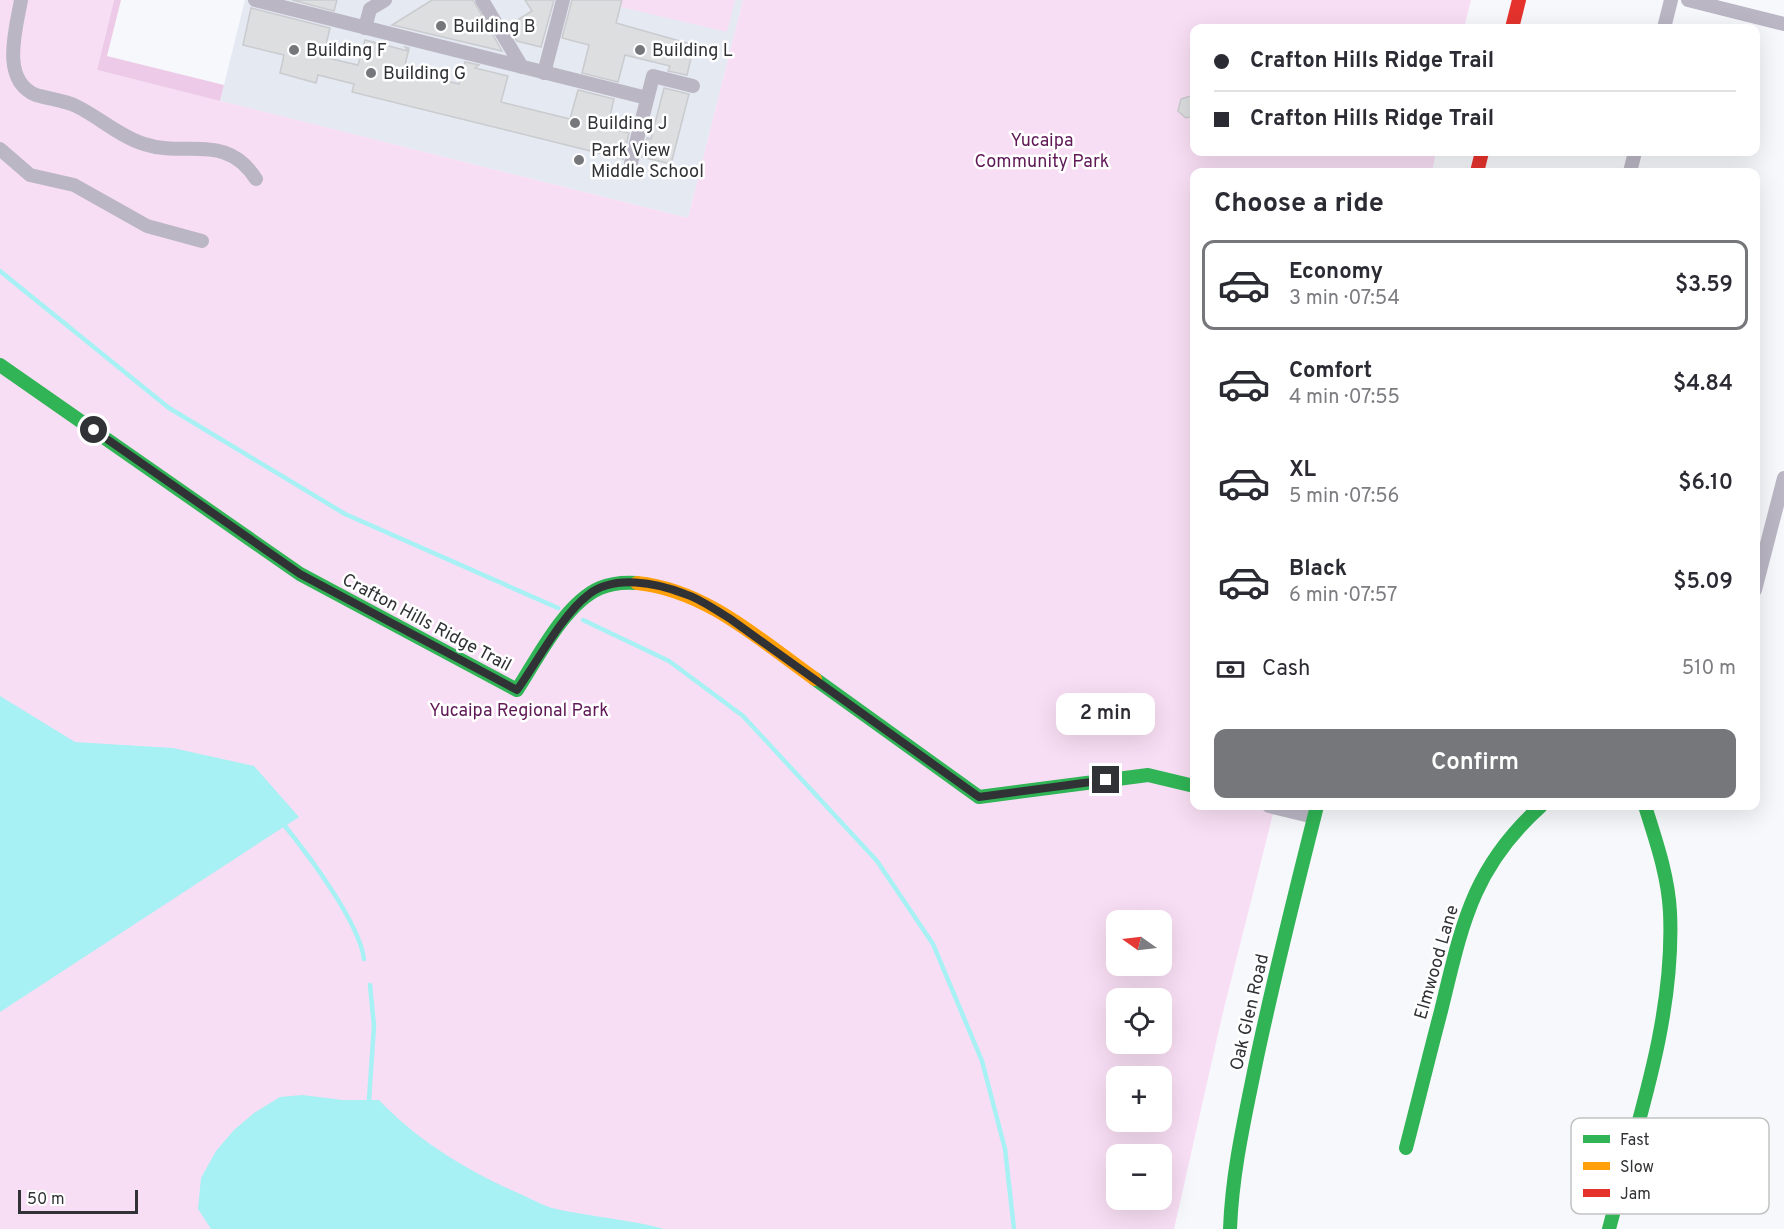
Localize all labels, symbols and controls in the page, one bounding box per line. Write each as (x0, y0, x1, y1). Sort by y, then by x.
place label: Building B (453, 16, 536, 39)
marker: Building B (434, 19, 448, 33)
place label: Building F (306, 40, 387, 63)
place label: Building L (652, 40, 733, 63)
marker: Building F (287, 43, 301, 57)
marker: Building L (633, 43, 647, 57)
text: Crafton Hills Ridge Trail (1250, 48, 1494, 75)
place label: Building G (383, 63, 466, 86)
marker: Building G (364, 66, 378, 80)
text: Crafton Hills Ridge Trail (1250, 106, 1494, 133)
place label: Building J (587, 113, 668, 136)
marker: Building J (568, 116, 582, 130)
park label: Yucaipa Community Park (975, 130, 1109, 174)
place label: Park View Middle School (591, 140, 704, 184)
marker: Park View Middle School (572, 153, 586, 167)
text: Choose a ride (1214, 187, 1384, 221)
icon: car (1217, 258, 1271, 312)
text: Economy (1289, 259, 1383, 286)
text: $3.59 (1675, 272, 1733, 299)
text: 3 min · 07:54 (1289, 286, 1400, 312)
icon: car (1217, 357, 1271, 411)
text: Comfort (1289, 358, 1372, 385)
text: $4.84 (1673, 371, 1733, 398)
text: 4 min · 07:55 (1289, 385, 1400, 411)
route start (80, 416, 107, 443)
icon: car (1217, 456, 1271, 510)
text: XL (1289, 457, 1316, 484)
text: $6.10 (1678, 470, 1733, 497)
text: 5 min · 07:56 (1289, 484, 1400, 510)
icon: car (1217, 555, 1271, 609)
text: Black (1289, 556, 1347, 583)
street label: Crafton Hills Ridge Trail (338, 569, 515, 678)
text: $5.09 (1673, 569, 1733, 596)
text: 6 min · 07:57 (1289, 583, 1397, 609)
icon: cash (1214, 653, 1247, 686)
text: Cash (1262, 656, 1311, 683)
text: 510 m (1682, 656, 1736, 682)
callout: 2 min (1056, 693, 1156, 735)
park label: Yucaipa Regional Park (429, 700, 609, 723)
text: 2 min (1080, 701, 1131, 727)
button: Confirm (1214, 729, 1736, 798)
route end (1092, 766, 1119, 793)
street label: Elmwood Lane (1410, 902, 1465, 1022)
north arrow (1106, 910, 1172, 976)
map controls (1106, 910, 1172, 1210)
street label: Oak Glen Road (1226, 952, 1275, 1073)
button: locate (1106, 988, 1172, 1054)
button: + (1106, 1066, 1172, 1132)
legend (1571, 1118, 1769, 1214)
text: Fast (1620, 1131, 1650, 1151)
button: − (1106, 1144, 1172, 1210)
text: Slow (1620, 1158, 1654, 1178)
text: Jam (1620, 1185, 1651, 1205)
scale bar (18, 1187, 138, 1214)
text: 50 m (27, 1190, 65, 1210)

